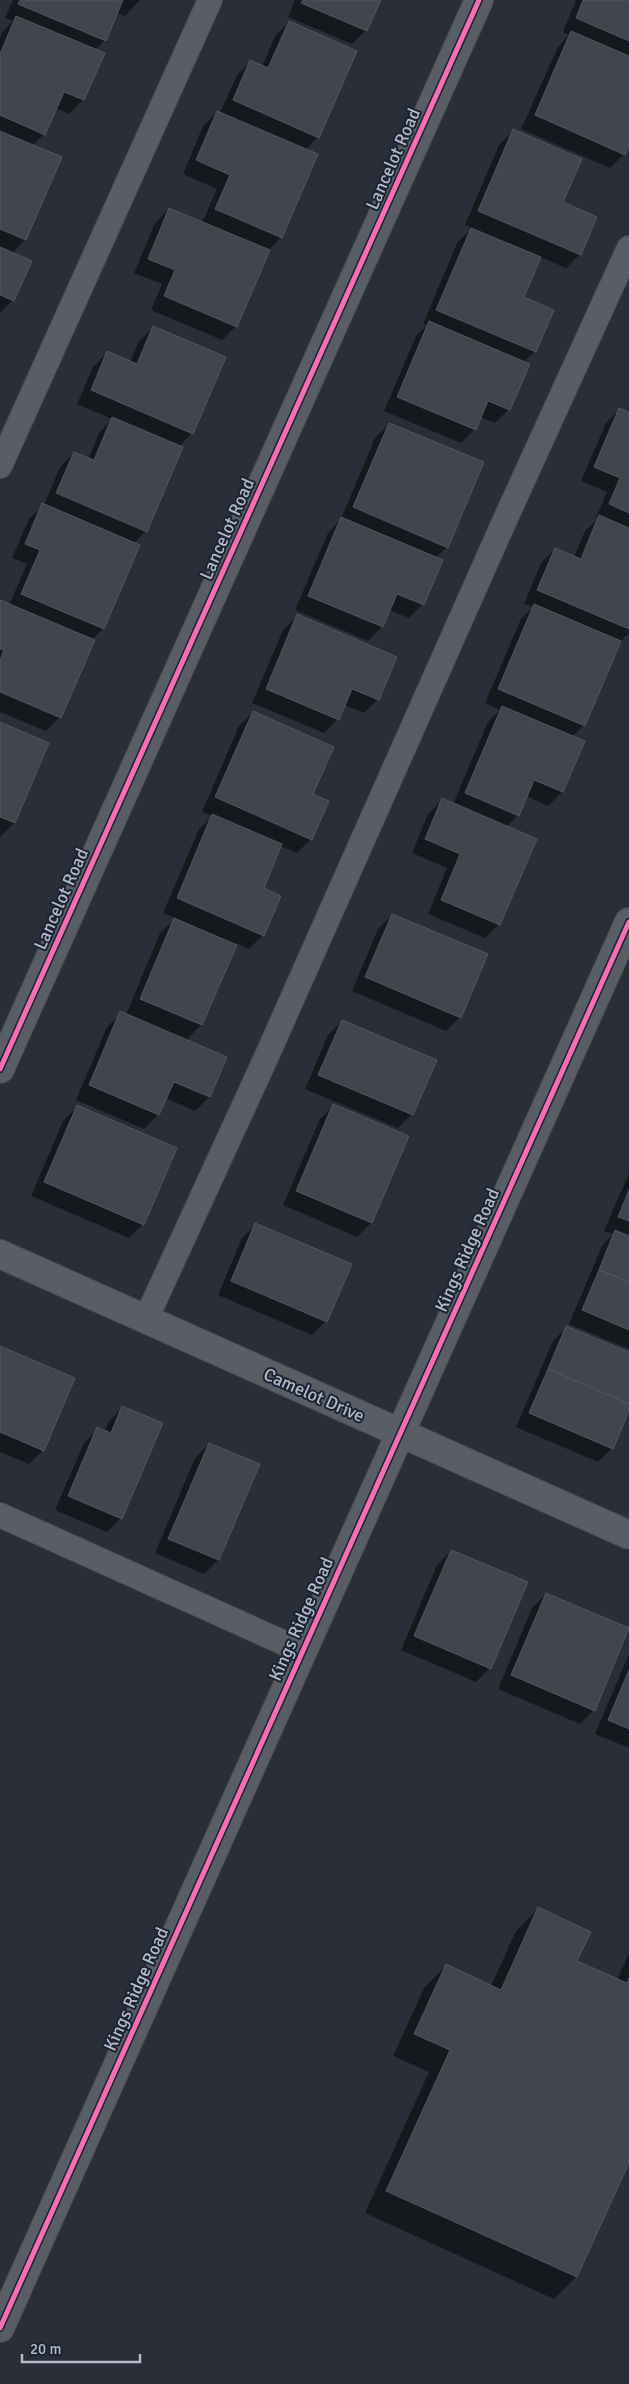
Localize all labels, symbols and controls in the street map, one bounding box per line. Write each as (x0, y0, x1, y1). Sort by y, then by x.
street label: Lancelot Road (361, 105, 425, 213)
street label: Lancelot Road (195, 475, 259, 583)
street label: Lancelot Road (29, 845, 93, 953)
street label: Kings Ridge Road (430, 1185, 504, 1315)
street label: Camelot Drive (260, 1363, 368, 1427)
street label: Kings Ridge Road (264, 1554, 338, 1684)
street label: Kings Ridge Road (99, 1924, 173, 2054)
scale bar (22, 2332, 140, 2364)
text: 20 m (30, 2340, 61, 2358)

